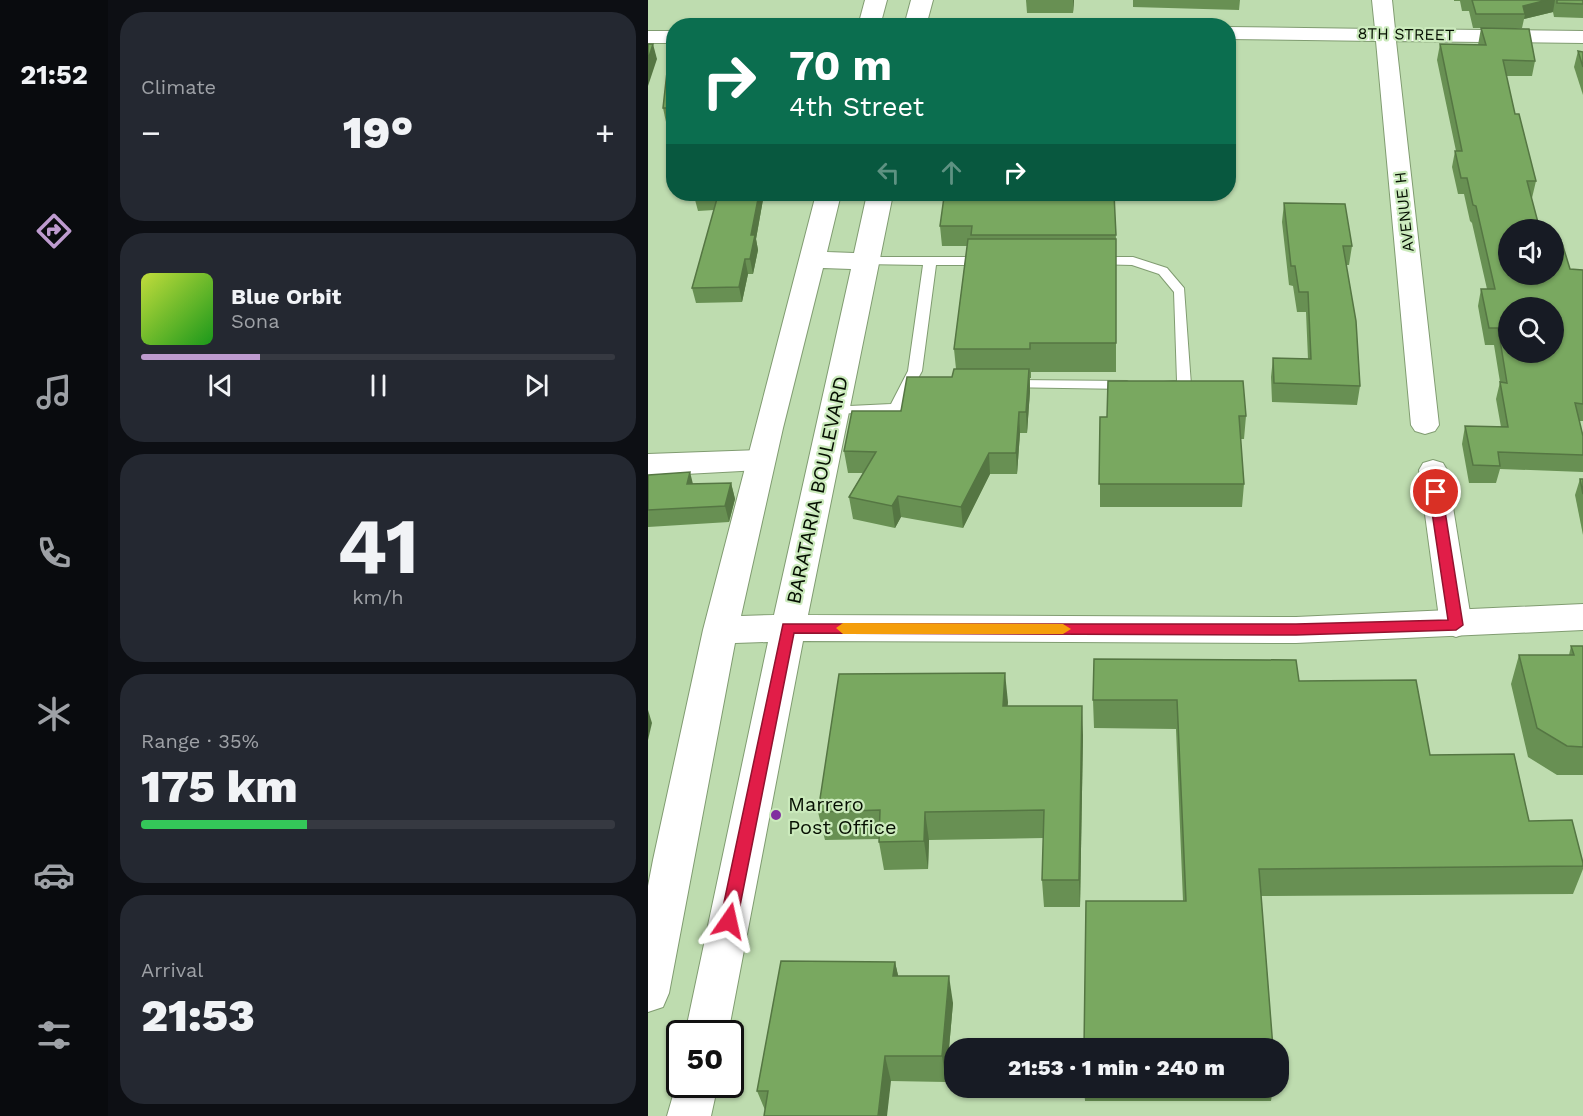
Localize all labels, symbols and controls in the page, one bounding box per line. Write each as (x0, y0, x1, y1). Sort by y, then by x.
street label: 8TH STREET (1357, 24, 1455, 44)
text: 70 m (789, 41, 892, 90)
icon: right (690, 42, 768, 120)
text: 21:52 (20, 59, 88, 91)
text: Climate (141, 75, 216, 99)
text: 4th Street (789, 91, 924, 123)
text: 19° (343, 106, 413, 159)
text: − (141, 113, 161, 152)
text: + (595, 113, 615, 152)
icon: left (872, 156, 905, 189)
icon: ahead (935, 156, 968, 189)
icon: right (998, 156, 1031, 189)
street label: AVENUE H (1390, 171, 1418, 253)
icon: directions (33, 210, 75, 252)
map controls (1498, 219, 1564, 363)
button: sound (1498, 219, 1564, 285)
text: Blue Orbit (231, 284, 341, 309)
button: search (1498, 297, 1564, 363)
text: Sona (231, 309, 280, 333)
icon: previous (204, 369, 237, 402)
icon: pause (362, 369, 395, 402)
icon: next (520, 369, 553, 402)
icon: music (33, 371, 75, 413)
street label: BARATARIA BOULEVARD (781, 374, 853, 606)
pin (1410, 466, 1461, 517)
icon: arrive (1419, 475, 1452, 508)
text: 41 (337, 500, 419, 592)
icon: phone (33, 532, 75, 574)
text: km/h (352, 585, 404, 609)
icon: climate (33, 693, 75, 735)
text: Range · 35% (141, 729, 259, 753)
text: 175 km (141, 760, 298, 813)
place label: Marrero Post Office (788, 792, 897, 839)
marker: Marrero Post Office (769, 808, 783, 822)
icon: car (33, 854, 75, 896)
position arrow (697, 889, 761, 953)
text: Arrival (141, 958, 203, 982)
text: 21:53 (141, 989, 255, 1042)
icon: filters (33, 1014, 75, 1056)
speed limit sign: 50 (666, 1020, 744, 1098)
text: 21:53 · 1 min · 240 m (1008, 1055, 1225, 1080)

